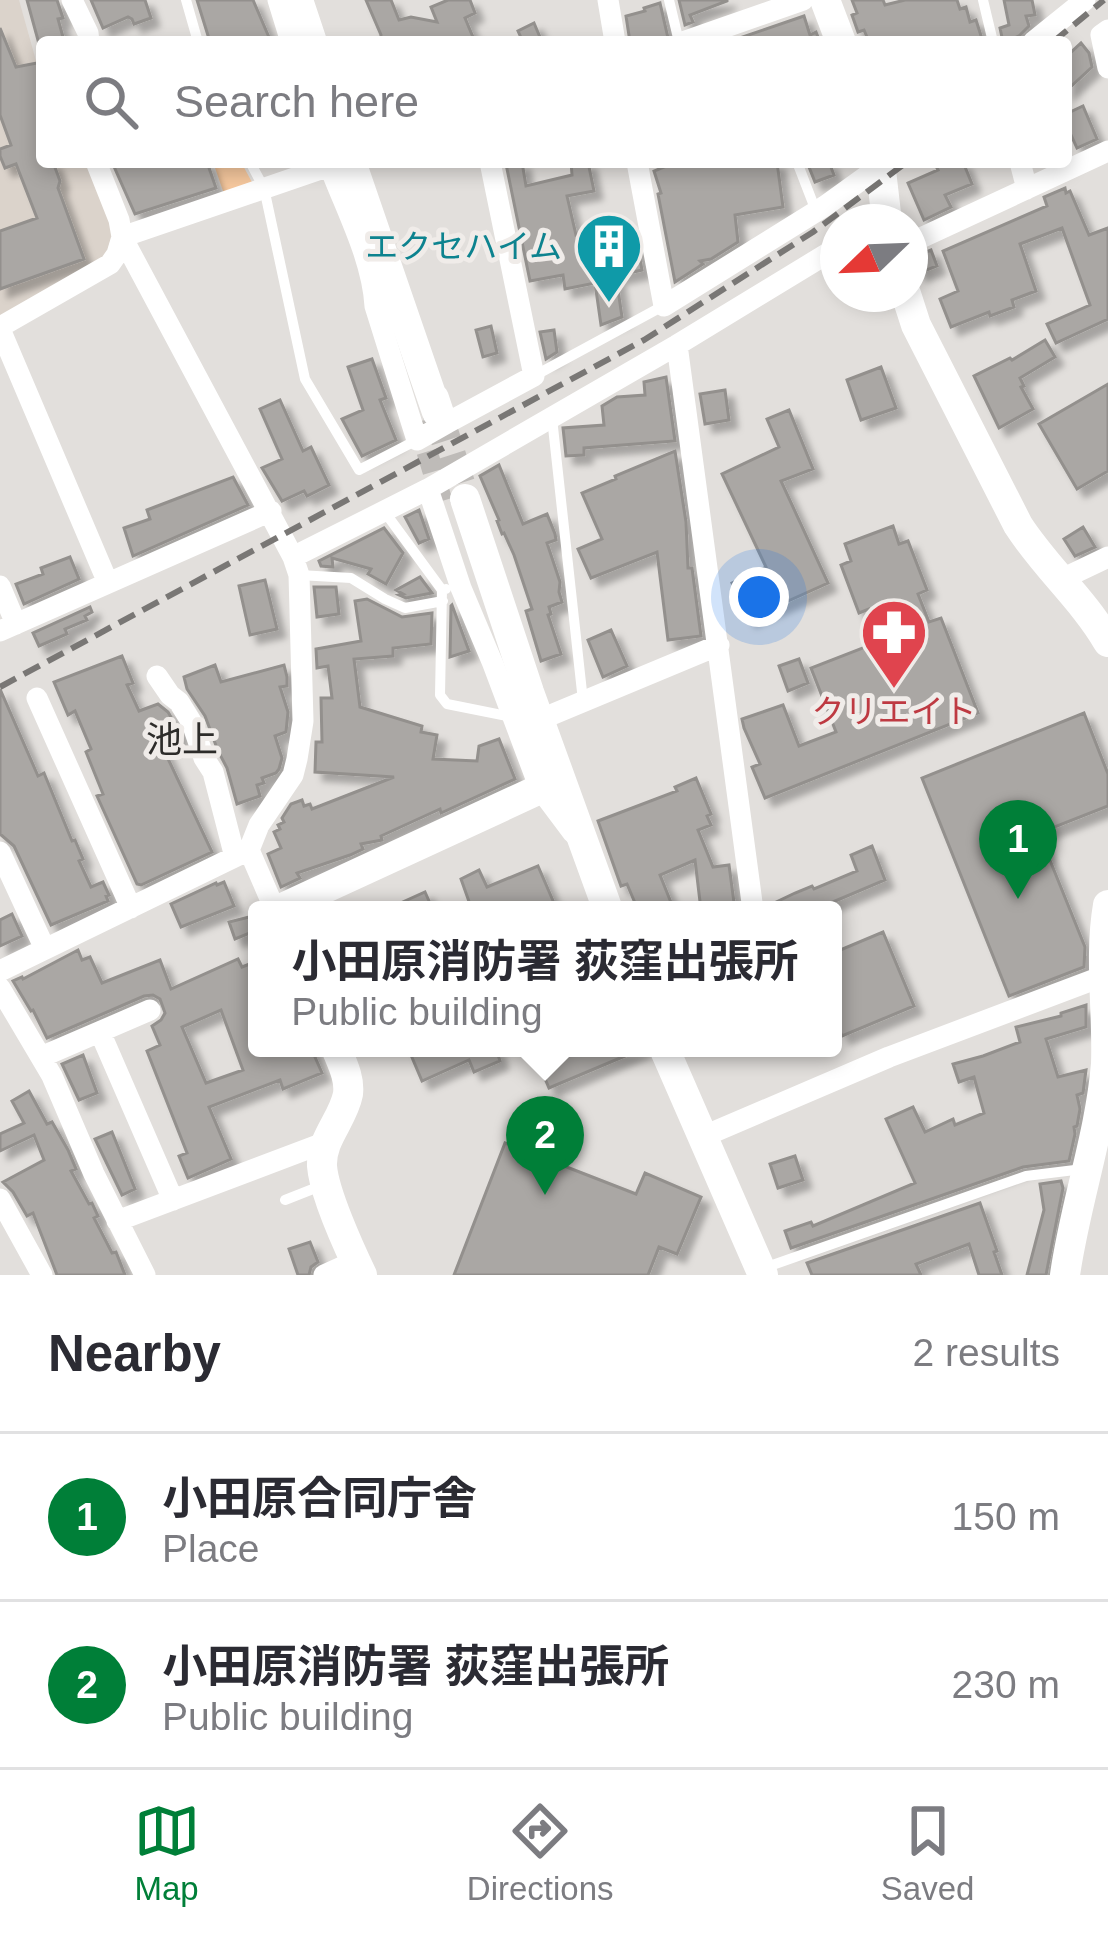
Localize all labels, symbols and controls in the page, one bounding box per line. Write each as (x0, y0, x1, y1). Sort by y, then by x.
search box (36, 36, 1072, 168)
icon: search (78, 69, 144, 135)
text: Search here (174, 76, 419, 127)
north arrow (820, 204, 928, 312)
building icon: エクセハイム (574, 211, 644, 305)
place label: エクセハイム (365, 228, 562, 265)
your location (729, 567, 789, 627)
pharmacy icon: クリエイト (859, 597, 929, 691)
place label: クリエイト (812, 693, 977, 730)
district label: 池上 (146, 719, 218, 760)
pin: 1 (979, 800, 1057, 899)
popup (248, 901, 842, 1057)
text: 小田原消防署 荻窪出張所 (291, 936, 799, 987)
text: Public building (291, 990, 543, 1033)
pin: 2 (506, 1096, 584, 1195)
text: Nearby (48, 1325, 221, 1382)
text: 2 results (913, 1331, 1060, 1374)
text: 小田原合同庁舎 (162, 1473, 477, 1524)
text: 1 (76, 1495, 98, 1538)
text: 150 m (952, 1495, 1060, 1538)
text: Place (162, 1527, 260, 1570)
text: 小田原消防署 荻窪出張所 (162, 1641, 670, 1692)
text: 2 (76, 1663, 98, 1706)
text: 230 m (952, 1663, 1060, 1706)
text: Public building (162, 1695, 414, 1738)
tab: Map (134, 1798, 200, 1908)
tab: Directions (467, 1798, 614, 1908)
tab: Saved (881, 1798, 974, 1908)

